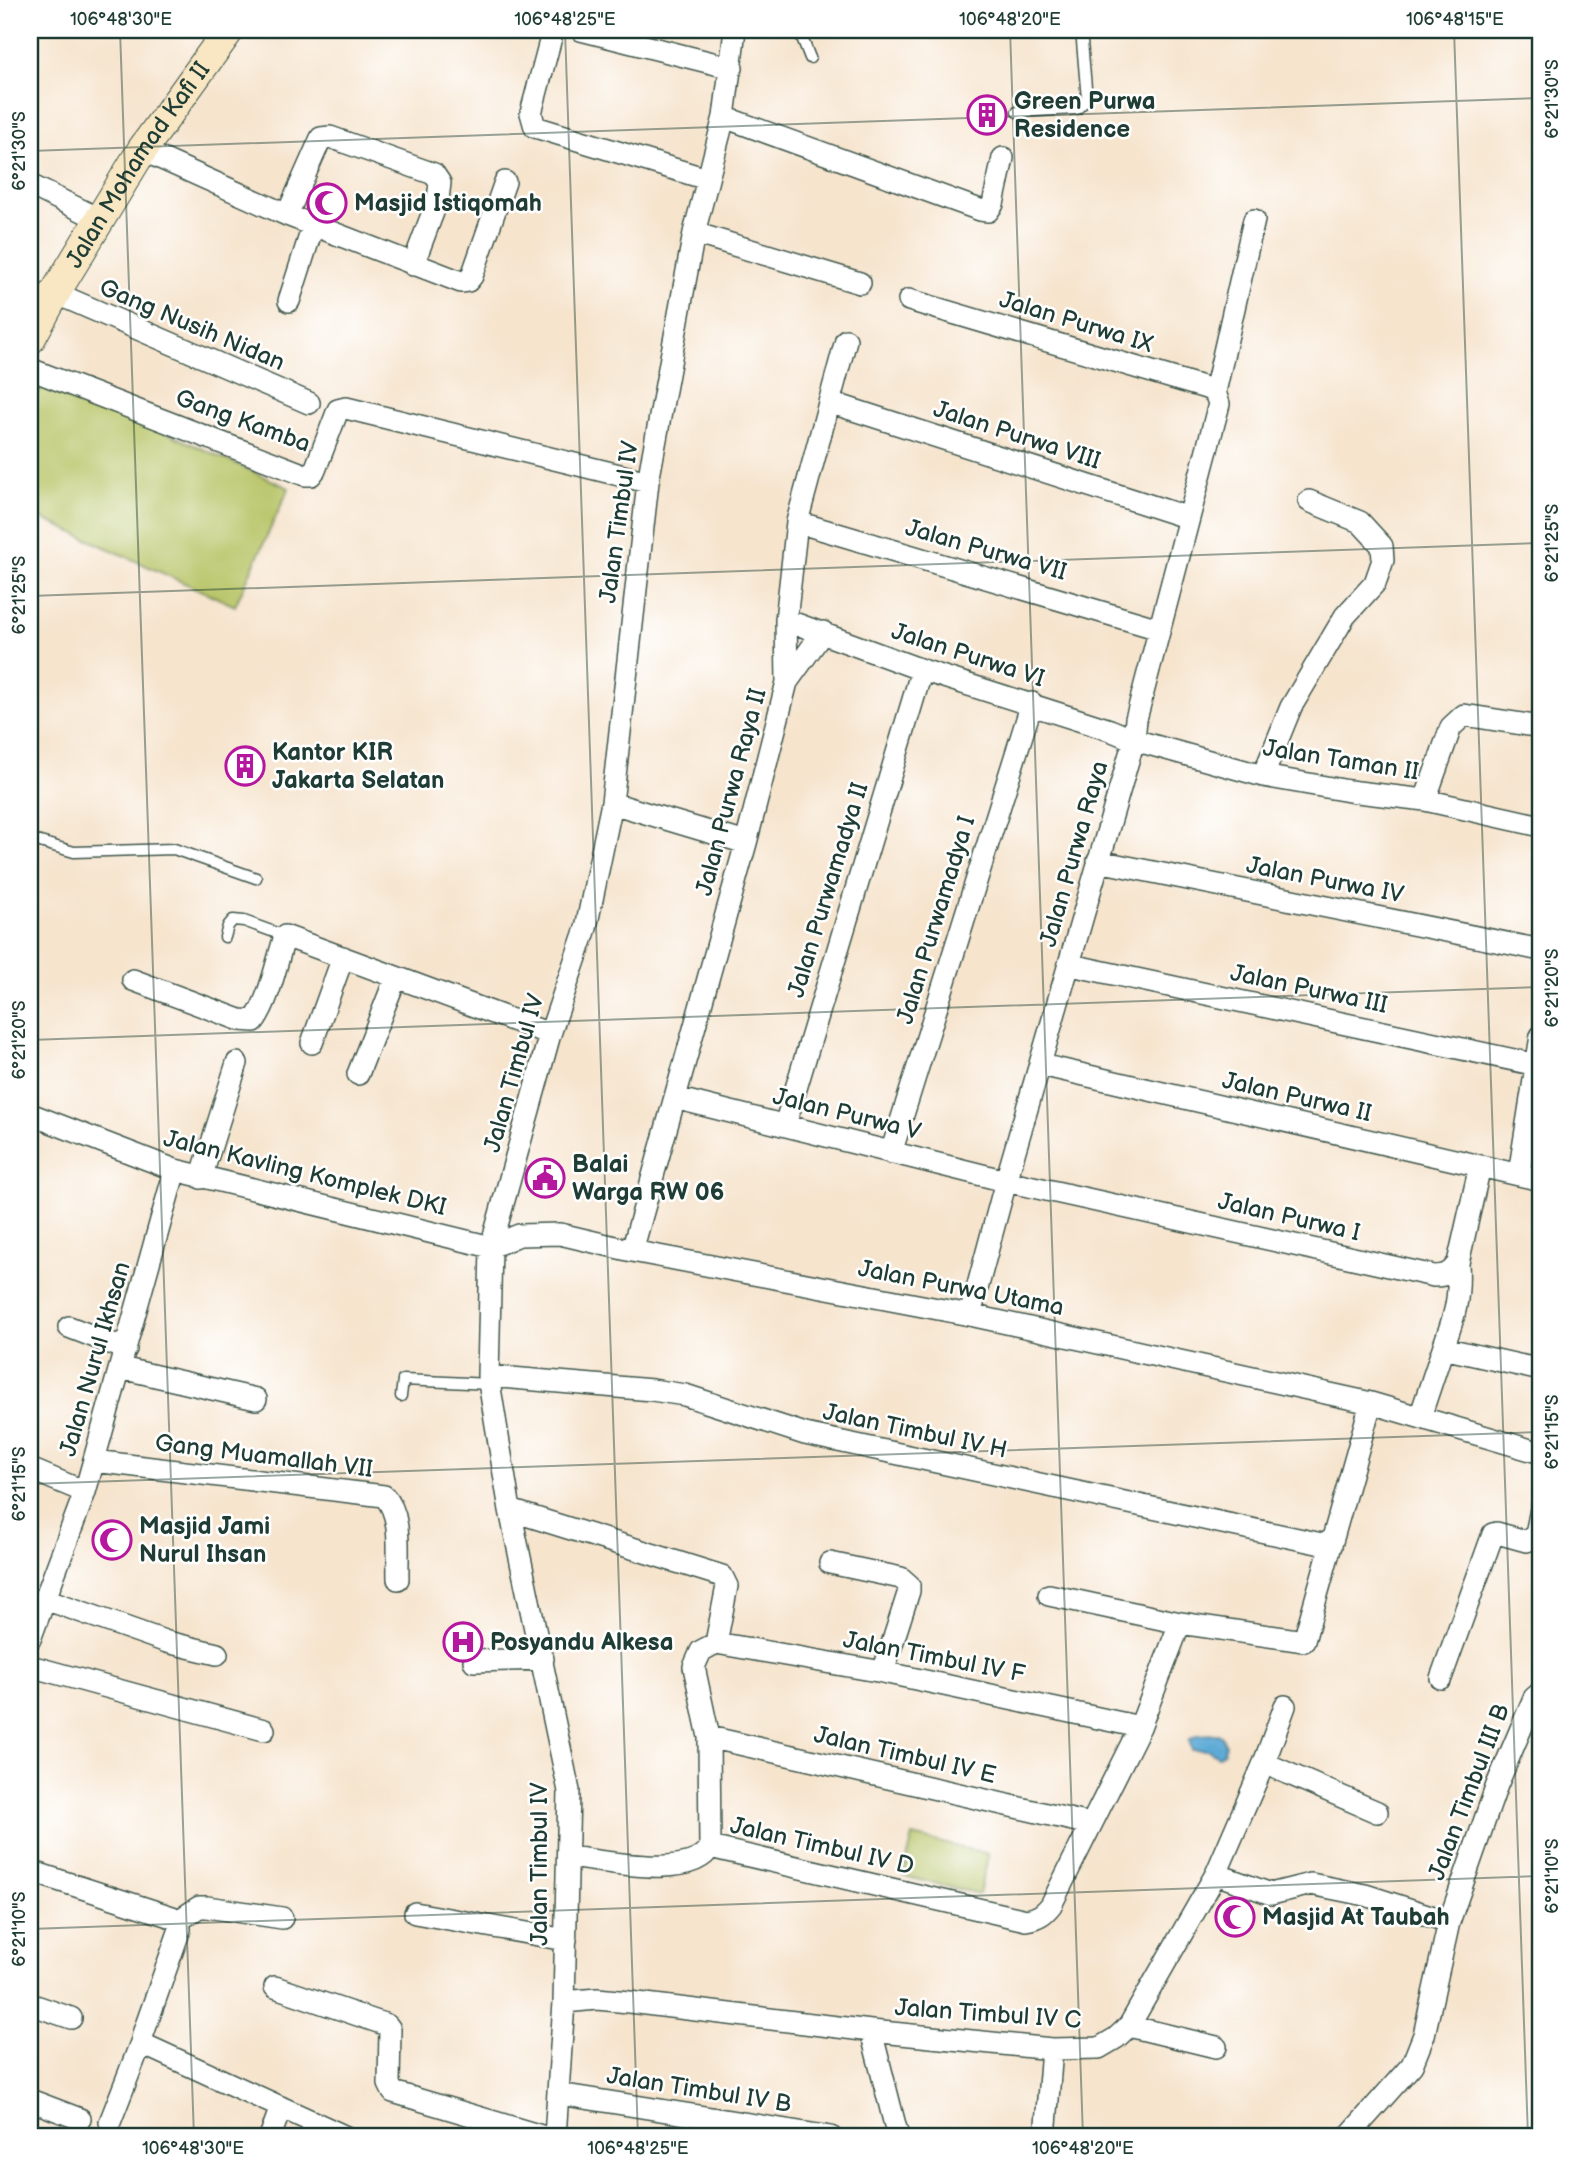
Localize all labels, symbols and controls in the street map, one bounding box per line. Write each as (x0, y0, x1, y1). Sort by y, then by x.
text: 106°48'30"E (70, 9, 172, 30)
text: 106°48'25"E (514, 9, 616, 30)
text: 106°48'20"E (959, 9, 1061, 30)
text: 106°48'15"E (1406, 9, 1504, 30)
street label: Jalan Mohamad Kafi II (59, 56, 216, 273)
text: 6°21'30"S (1542, 59, 1563, 139)
place label: Green Purwa Residence (1014, 87, 1155, 144)
building icon: Green Purwa Residence (966, 94, 1008, 136)
text: 6°21'30"S (9, 111, 30, 191)
mosque icon: Masjid Istiqomah (306, 182, 348, 224)
place label: Masjid Istiqomah (354, 189, 542, 218)
street label: Gang Nusih Nidan (95, 273, 289, 377)
street label: Jalan Purwa IX (996, 285, 1156, 359)
street label: Gang Kamba (172, 383, 314, 459)
street label: Jalan Purwa VIII (930, 394, 1104, 476)
street label: Jalan Timbul IV (593, 439, 645, 605)
text: 6°21'25"S (1542, 503, 1563, 582)
street label: Jalan Purwa VII (902, 513, 1070, 587)
text: 6°21'25"S (9, 555, 30, 634)
street label: Jalan Purwa VI (888, 617, 1048, 693)
street label: Jalan Purwa Raya II (689, 685, 773, 899)
street label: Jalan Taman II (1261, 733, 1421, 787)
place label: Kantor KIR Jakarta Selatan (272, 738, 445, 795)
building icon: Kantor KIR Jakarta Selatan (224, 745, 266, 787)
street label: Jalan Purwa Raya (1034, 758, 1114, 950)
street label: Jalan Purwamadya II (781, 779, 875, 1001)
street label: Jalan Purwamadya I (891, 813, 981, 1027)
street label: Jalan Purwa IV (1244, 851, 1406, 910)
text: 6°21'20"S (1542, 948, 1563, 1028)
street label: Jalan Purwa III (1228, 958, 1390, 1020)
street label: Jalan Timbul IV (478, 990, 551, 1156)
text: 6°21'20"S (9, 1000, 30, 1080)
street label: Jalan Purwa II (1219, 1066, 1375, 1128)
street label: Jalan Purwa V (770, 1082, 924, 1146)
street label: Jalan Kavling Komplek DKI (161, 1124, 449, 1222)
place label: Balai Warga RW 06 (572, 1150, 724, 1207)
public building icon: Balai Warga RW 06 (524, 1157, 566, 1199)
street label: Jalan Purwa I (1215, 1187, 1363, 1247)
street label: Jalan Purwa Utama (856, 1254, 1066, 1322)
street label: Jalan Nurul Ikhsan (53, 1258, 137, 1460)
text: 6°21'15"S (1542, 1394, 1563, 1470)
street label: Jalan Timbul IV H (820, 1397, 1010, 1465)
street label: Gang Muamallah VII (153, 1428, 375, 1484)
text: 6°21'15"S (9, 1446, 30, 1522)
place label: Masjid Jami Nurul Ihsan (139, 1512, 270, 1569)
mosque icon: Masjid Jami Nurul Ihsan (91, 1519, 133, 1561)
hospital icon: Posyandu Alkesa (442, 1621, 484, 1663)
street label: Jalan Timbul IV F (841, 1625, 1028, 1689)
place label: Posyandu Alkesa (490, 1628, 673, 1657)
street label: Jalan Timbul III B (1422, 1700, 1516, 1884)
street label: Jalan Timbul IV E (811, 1720, 999, 1790)
street label: Jalan Timbul IV (525, 1782, 554, 1946)
street label: Jalan Timbul IV D (727, 1811, 917, 1881)
text: 6°21'10"S (1542, 1838, 1563, 1914)
text: 6°21'10"S (9, 1891, 30, 1967)
mosque icon: Masjid At Taubah (1214, 1896, 1256, 1938)
place label: Masjid At Taubah (1262, 1903, 1450, 1932)
street label: Jalan Timbul IV C (894, 1993, 1082, 2035)
street label: Jalan Timbul IV B (605, 2061, 793, 2119)
text: 106°48'30"E (142, 2138, 244, 2159)
text: 106°48'25"E (587, 2138, 689, 2159)
text: 106°48'20"E (1032, 2138, 1134, 2159)

